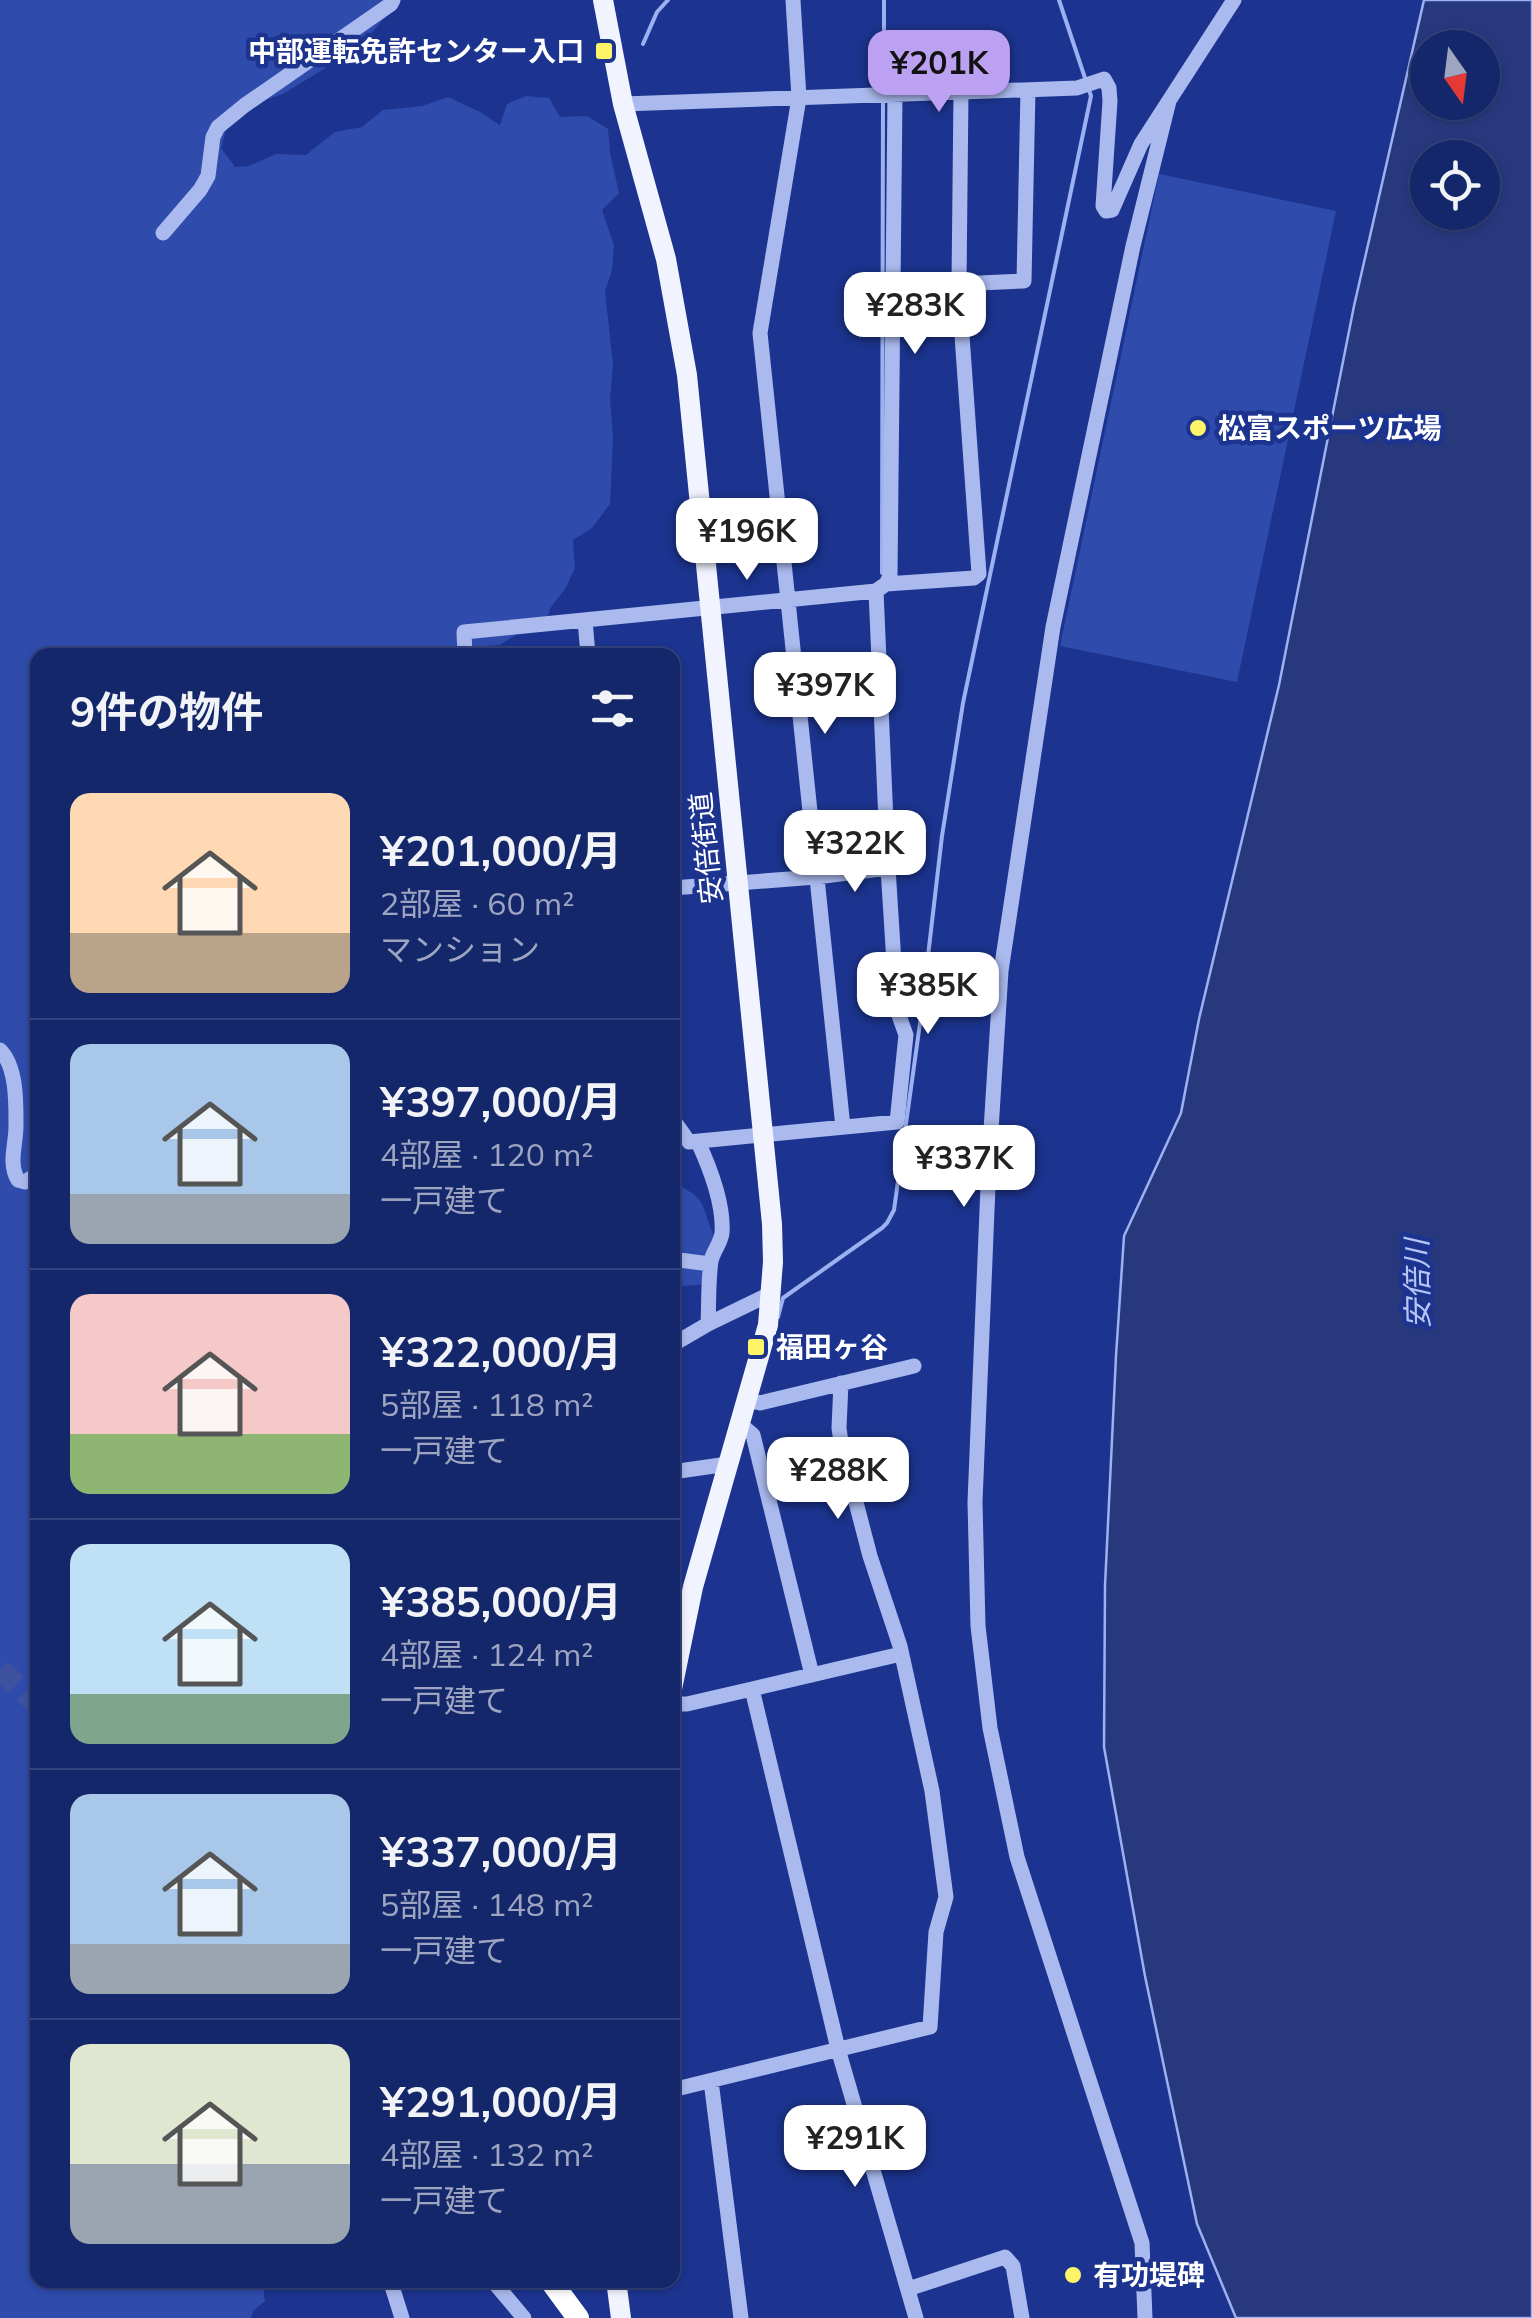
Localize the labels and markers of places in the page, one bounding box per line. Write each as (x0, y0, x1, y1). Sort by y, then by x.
pin: ¥201K (869, 30, 1009, 115)
place label: 中部運転免許センター入口 (248, 33, 584, 68)
marker: 中部運転免許センター入口 (593, 40, 615, 62)
pin: ¥283K (845, 272, 985, 357)
place label: 松富スポーツ広場 (1218, 410, 1441, 445)
marker: 松富スポーツ広場 (1187, 417, 1209, 439)
pin: ¥196K (677, 498, 817, 583)
pin: ¥397K (755, 652, 895, 737)
pin: ¥322K (785, 810, 925, 895)
pin: ¥385K (858, 952, 998, 1037)
pin: ¥337K (894, 1125, 1034, 1210)
place label: 福田ヶ谷 (776, 1329, 888, 1364)
marker: 福田ヶ谷 (745, 1336, 767, 1358)
pin: ¥288K (768, 1437, 908, 1522)
pin: ¥291K (785, 2105, 925, 2190)
place label: 有功堤碑 (1093, 2257, 1205, 2292)
marker: 有功堤碑 (1062, 2264, 1084, 2286)

